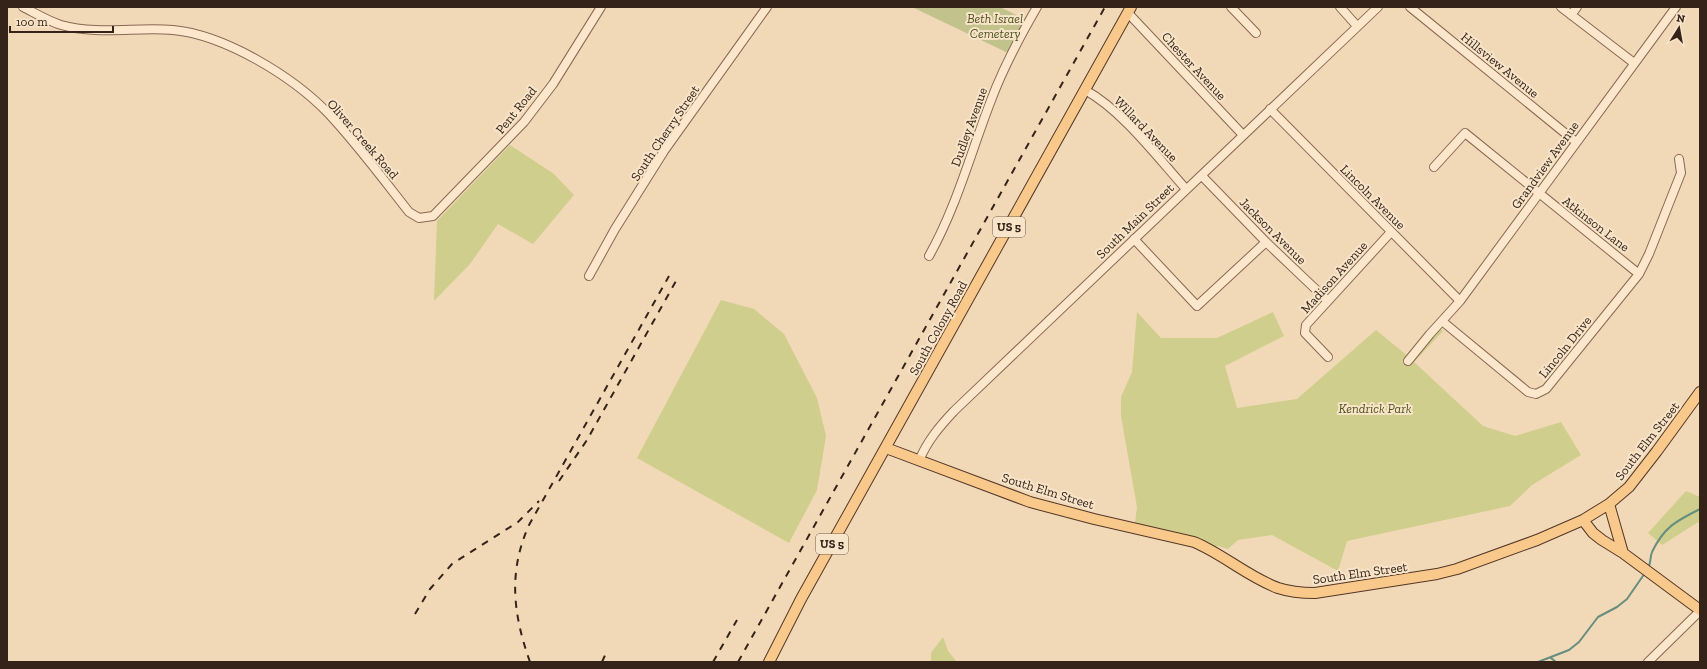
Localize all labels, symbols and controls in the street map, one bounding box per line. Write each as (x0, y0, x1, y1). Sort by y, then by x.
scale bar (10, 8, 113, 34)
north arrow (1659, 8, 1699, 48)
park label: Beth Israel Cemetery (967, 11, 1023, 41)
text: N (1675, 11, 1687, 26)
text: 100 m (16, 15, 48, 29)
street label: Chester Avenue (1159, 29, 1229, 103)
street label: Hillsview Avenue (1458, 29, 1542, 101)
street label: South Cherry Street (627, 82, 703, 184)
street label: Pent Road (492, 83, 540, 137)
street label: Dudley Avenue (948, 85, 990, 169)
street label: Willard Avenue (1111, 93, 1181, 165)
street label: Oliver Creek Road (324, 96, 402, 182)
street label: Grandview Avenue (1508, 118, 1582, 212)
street label: Lincoln Avenue (1337, 161, 1409, 233)
street label: South Main Street (1093, 180, 1177, 262)
street label: Atkinson Lane (1560, 193, 1632, 255)
street label: Jackson Avenue (1237, 195, 1309, 267)
road number: US 5 (993, 217, 1025, 237)
street label: Madison Avenue (1298, 238, 1370, 316)
street label: South Colony Road (906, 278, 970, 378)
street label: Lincoln Drive (1535, 313, 1595, 381)
street label: South Elm Street (1612, 399, 1682, 483)
park label: Kendrick Park (1339, 401, 1412, 416)
street label: South Elm Street (1000, 470, 1096, 512)
road number: US 5 (816, 534, 848, 554)
street label: South Elm Street (1312, 559, 1408, 587)

